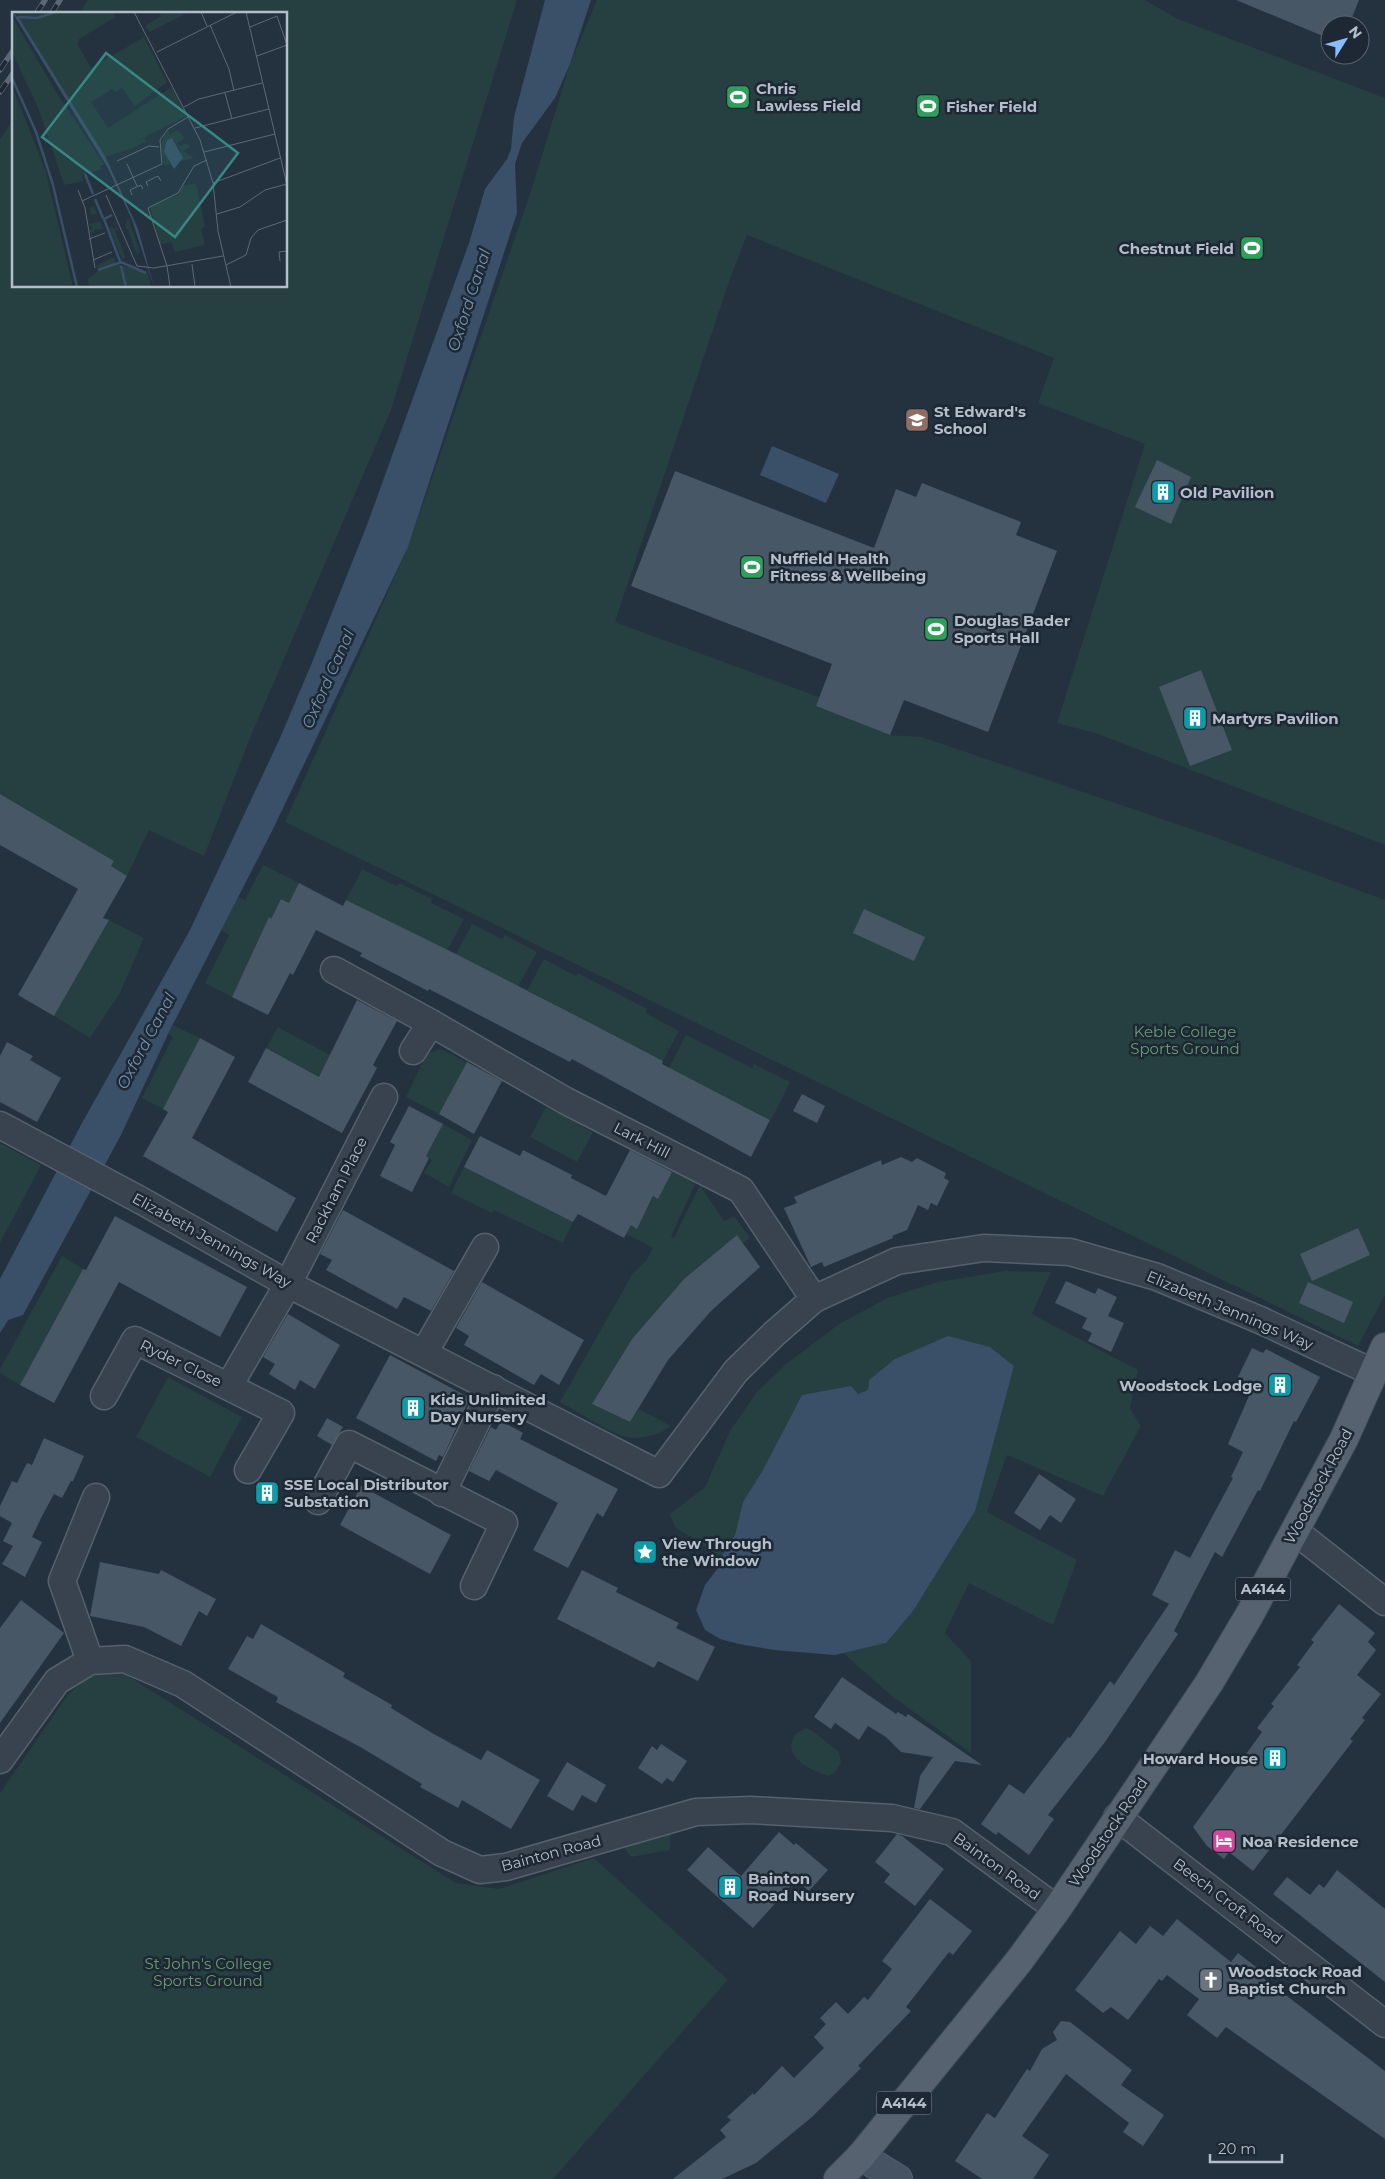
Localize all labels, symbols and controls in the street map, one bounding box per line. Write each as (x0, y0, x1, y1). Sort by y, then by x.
inset map (12, 12, 288, 288)
north arrow (1320, 15, 1370, 65)
text: N (1345, 22, 1366, 42)
place label: Chris Lawless Field (756, 79, 861, 115)
sports icon: Chris Lawless Field (725, 84, 751, 110)
sports icon: Fisher Field (915, 93, 941, 119)
place label: Fisher Field (946, 97, 1037, 116)
sports icon: Chestnut Field (1239, 235, 1265, 261)
place label: Chestnut Field (1119, 239, 1234, 258)
water label: Oxford Canal (444, 246, 495, 353)
place label: St Edward's School (934, 402, 1026, 438)
school or university icon: St Edward's School (904, 407, 930, 433)
building icon: Old Pavilion (1150, 479, 1176, 505)
place label: Old Pavilion (1180, 483, 1274, 502)
place label: Nuffield Health Fitness & Wellbeing (770, 549, 926, 585)
sports icon: Nuffield Health Fitness & Wellbeing (739, 554, 765, 580)
place label: Douglas Bader Sports Hall (954, 611, 1071, 647)
sports icon: Douglas Bader Sports Hall (923, 616, 949, 642)
water label: Oxford Canal (298, 626, 359, 731)
building icon: Martyrs Pavilion (1182, 705, 1208, 731)
place label: Martyrs Pavilion (1212, 709, 1339, 728)
water label: Oxford Canal (113, 989, 180, 1092)
park label: Keble College Sports Ground (1130, 1022, 1240, 1058)
street label: Lark Hill (611, 1118, 673, 1162)
street label: Rackham Place (301, 1134, 371, 1246)
street label: Elizabeth Jennings Way (129, 1188, 296, 1292)
street label: Elizabeth Jennings Way (1144, 1266, 1317, 1354)
street label: Ryder Close (137, 1335, 225, 1391)
building icon: Woodstock Lodge (1267, 1372, 1293, 1398)
place label: Woodstock Lodge (1119, 1376, 1262, 1395)
place label: Kids Unlimited Day Nursery (430, 1390, 546, 1426)
building icon: Kids Unlimited Day Nursery (400, 1395, 426, 1421)
street label: Woodstock Road (1280, 1425, 1356, 1547)
place label: SSE Local Distributor Substation (284, 1475, 449, 1511)
building icon: SSE Local Distributor Substation (254, 1480, 280, 1506)
place label: View Through the Window (661, 1534, 772, 1570)
place icon: View Through the Window (632, 1539, 658, 1565)
road number: A4144 (1236, 1578, 1290, 1600)
building icon: Howard House (1262, 1745, 1288, 1771)
place label: Howard House (1143, 1749, 1258, 1768)
street label: Woodstock Road (1064, 1774, 1152, 1890)
street label: Bainton Road (950, 1828, 1044, 1904)
hotel icon: Noa Residence (1211, 1828, 1237, 1854)
street label: Bainton Road (499, 1831, 603, 1875)
place label: Noa Residence (1242, 1832, 1359, 1851)
street label: Beech Croft Road (1170, 1854, 1286, 1948)
place label: Bainton Road Nursery (748, 1869, 855, 1905)
building icon: Bainton Road Nursery (717, 1874, 743, 1900)
park label: St John's College Sports Ground (145, 1954, 271, 1990)
place label: Woodstock Road Baptist Church (1228, 1962, 1362, 1998)
church icon: Woodstock Road Baptist Church (1198, 1967, 1224, 1993)
road number: A4144 (876, 2092, 932, 2114)
scale bar (1210, 2132, 1282, 2164)
text: 20 m (1218, 2139, 1256, 2158)

